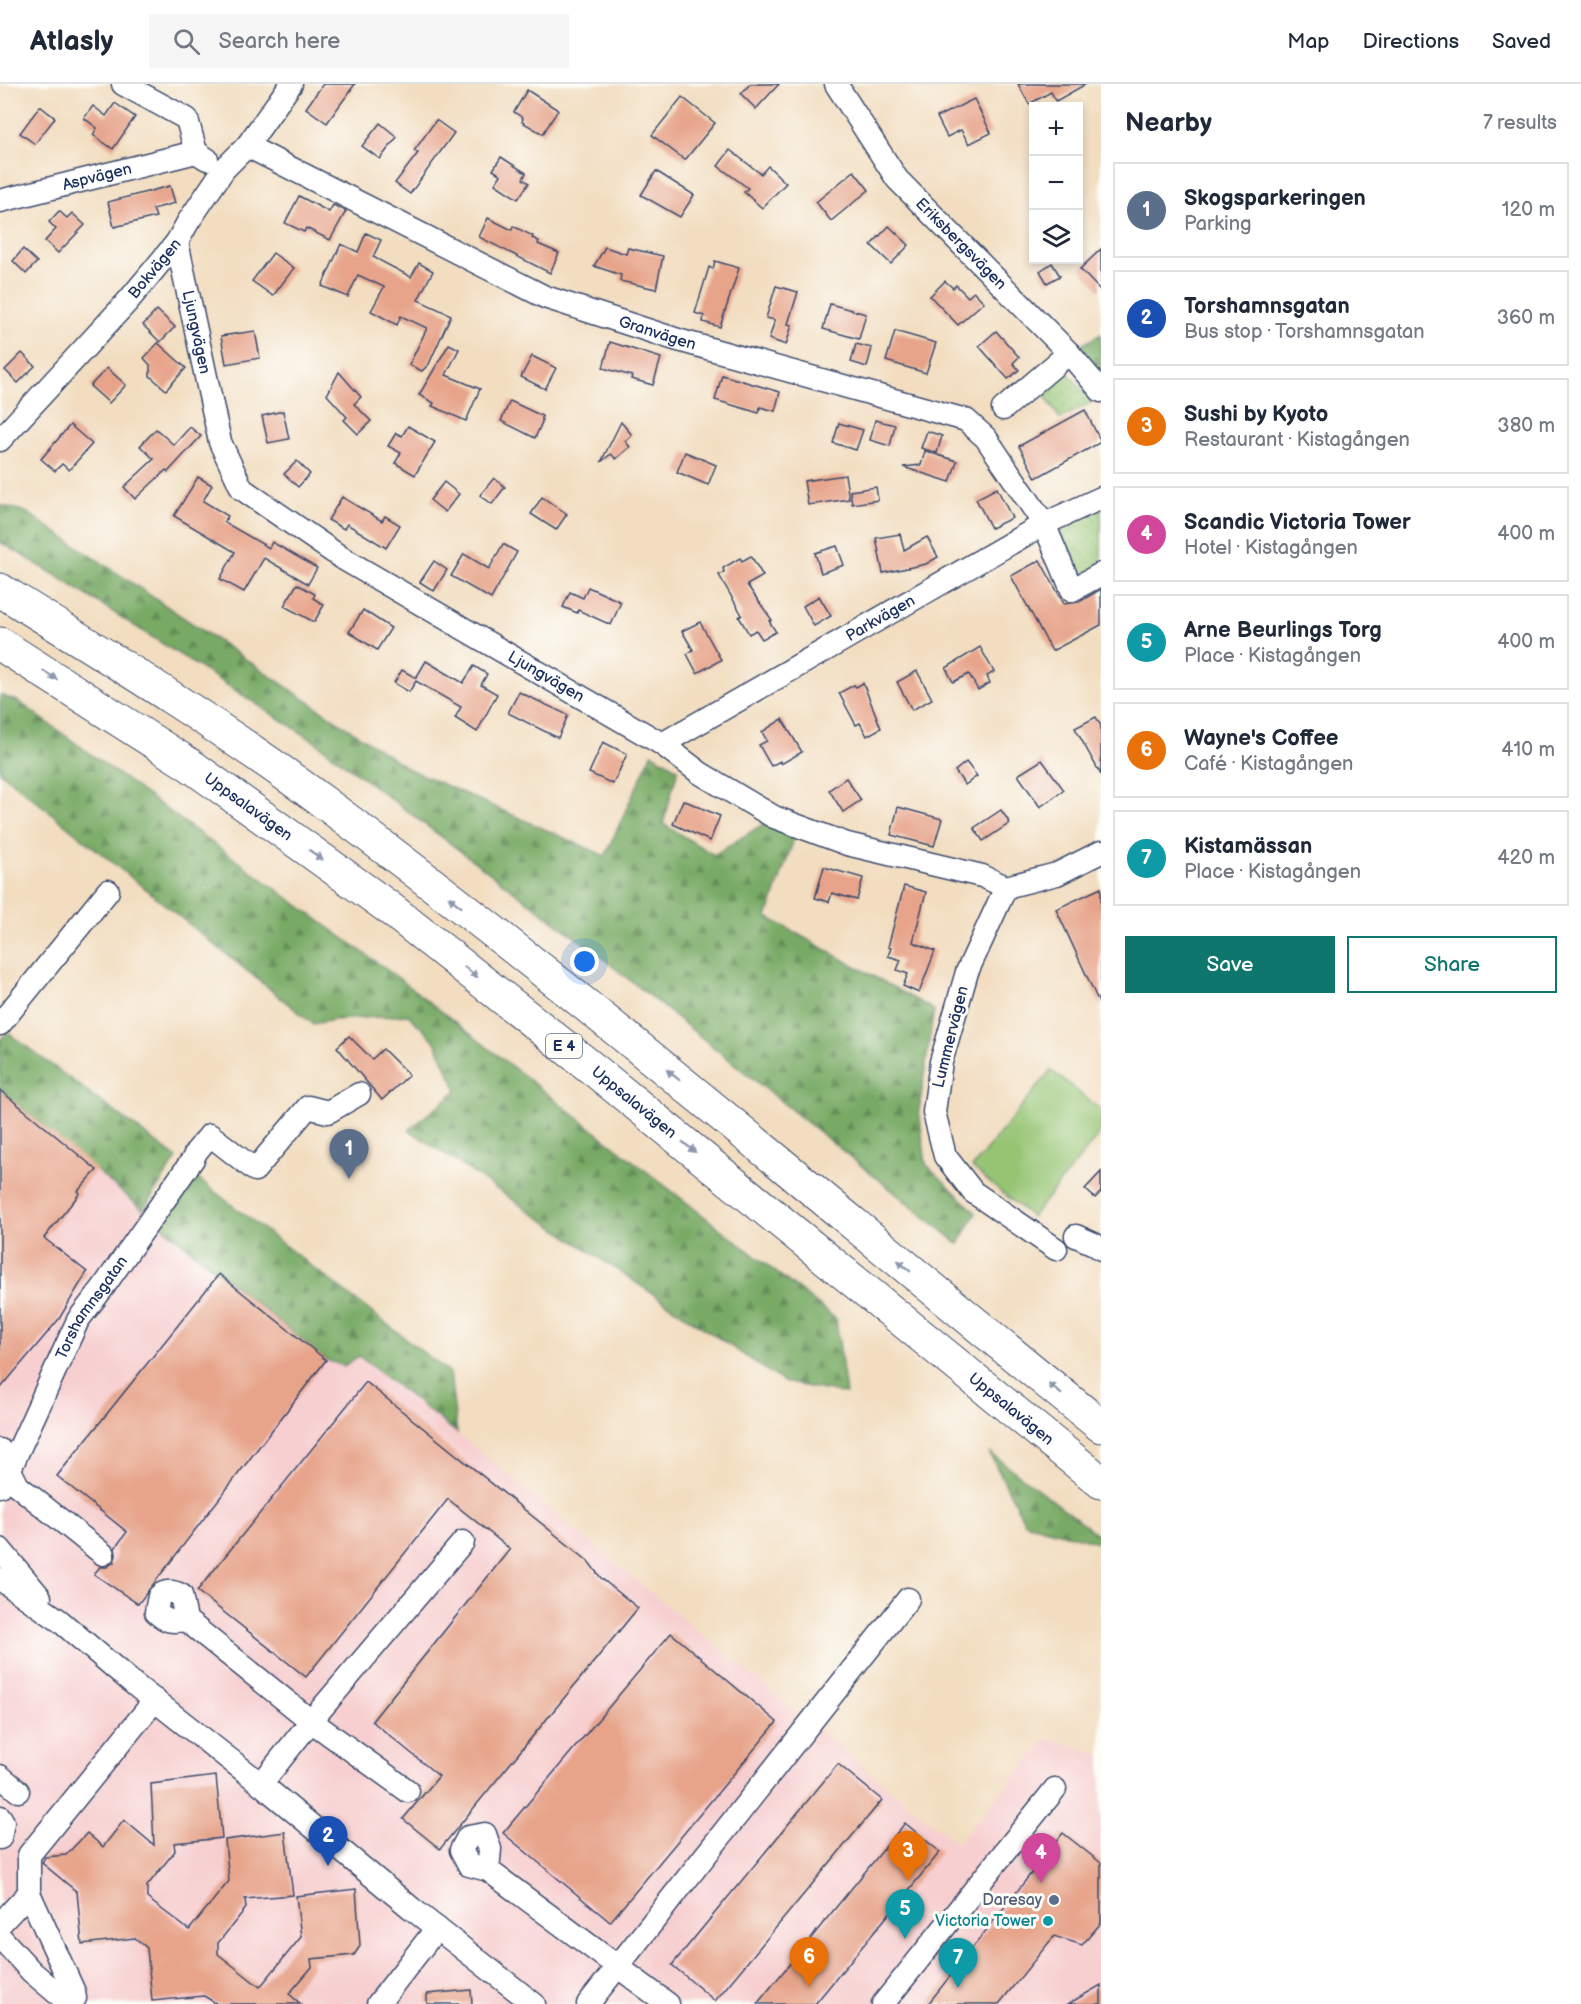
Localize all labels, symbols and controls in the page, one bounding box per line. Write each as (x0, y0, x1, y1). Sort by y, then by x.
search box (149, 14, 569, 68)
text: Atlasly (30, 25, 113, 58)
icon: search (170, 25, 203, 58)
text: Search here (218, 28, 340, 55)
text: Map (1287, 29, 1330, 54)
text: Directions (1363, 29, 1459, 54)
text: Saved (1492, 29, 1551, 54)
map controls (1029, 102, 1083, 264)
button: + (1029, 102, 1083, 156)
text: Nearby (1125, 108, 1212, 139)
text: 7 results (1483, 111, 1557, 135)
button: − (1029, 156, 1083, 210)
street label: Aspvägen (60, 159, 134, 195)
text: Skogsparkeringen (1184, 185, 1366, 212)
street label: Eriksbergsvägen (912, 194, 1010, 294)
text: 1 (1142, 198, 1151, 222)
text: 120 m (1502, 198, 1555, 222)
button: layers (1029, 210, 1083, 264)
text: Parking (1184, 212, 1252, 236)
street label: Bokvägen (124, 235, 185, 303)
street label: Ljungvägen (178, 288, 215, 376)
text: Torshamnsgatan (1184, 293, 1350, 320)
text: 2 (1141, 306, 1152, 330)
text: 360 m (1497, 306, 1555, 330)
street label: Granvägen (616, 312, 698, 354)
text: Bus stop · Torshamnsgatan (1184, 320, 1425, 344)
text: Sushi by Kyoto (1184, 401, 1328, 428)
text: 3 (1141, 414, 1152, 438)
text: 380 m (1497, 414, 1555, 438)
text: Restaurant · Kistagången (1184, 428, 1410, 452)
text: Scandic Victoria Tower (1184, 509, 1411, 536)
text: 4 (1141, 522, 1152, 546)
text: 400 m (1497, 522, 1555, 546)
text: Hotel · Kistagången (1184, 536, 1358, 560)
street label: Parkvägen (842, 591, 918, 646)
text: Arne Beurlings Torg (1184, 617, 1382, 644)
text: 5 (1141, 630, 1152, 654)
text: 400 m (1497, 630, 1555, 654)
text: Place · Kistagången (1184, 644, 1361, 668)
street label: Ljungvägen (505, 647, 588, 706)
one-way arrow (42, 669, 58, 680)
text: Wayne's Coffee (1184, 725, 1339, 752)
text: 6 (1140, 738, 1153, 762)
text: 410 m (1501, 738, 1555, 762)
text: Café · Kistagången (1184, 752, 1353, 776)
street label: Uppsalavägen (200, 769, 296, 845)
text: Kistamässan (1184, 833, 1312, 860)
text: 7 (1141, 846, 1152, 870)
text: 420 m (1497, 846, 1555, 870)
one-way arrow (308, 848, 323, 860)
text: Place · Kistagången (1184, 860, 1361, 884)
one-way arrow (447, 896, 462, 908)
button: Save (1125, 936, 1335, 993)
button: Share (1347, 936, 1557, 993)
your location (570, 947, 599, 976)
one-way arrow (463, 966, 479, 979)
street label: Lummervägen (929, 984, 973, 1090)
road number: E 4 (546, 1034, 582, 1058)
street label: Uppsalavägen (588, 1062, 680, 1143)
one-way arrow (666, 1069, 681, 1082)
pin: 1 (330, 1130, 368, 1179)
one-way arrow (681, 1140, 697, 1153)
street label: Torshamnsgatan (52, 1252, 132, 1362)
one-way arrow (897, 1259, 912, 1273)
street label: Uppsalavägen (965, 1369, 1057, 1449)
one-way arrow (1048, 1384, 1063, 1396)
pin: 2 (308, 1816, 348, 1866)
pin: 3 (888, 1832, 928, 1881)
pin: 4 (1022, 1834, 1060, 1883)
pin: 5 (886, 1890, 924, 1939)
place label: Daresay (982, 1891, 1043, 1910)
marker: Daresay (1047, 1893, 1061, 1907)
place label: Victoria Tower (935, 1912, 1036, 1931)
marker: Victoria Tower (1041, 1914, 1055, 1928)
pin: 6 (790, 1938, 828, 1987)
pin: 7 (938, 1938, 978, 1988)

